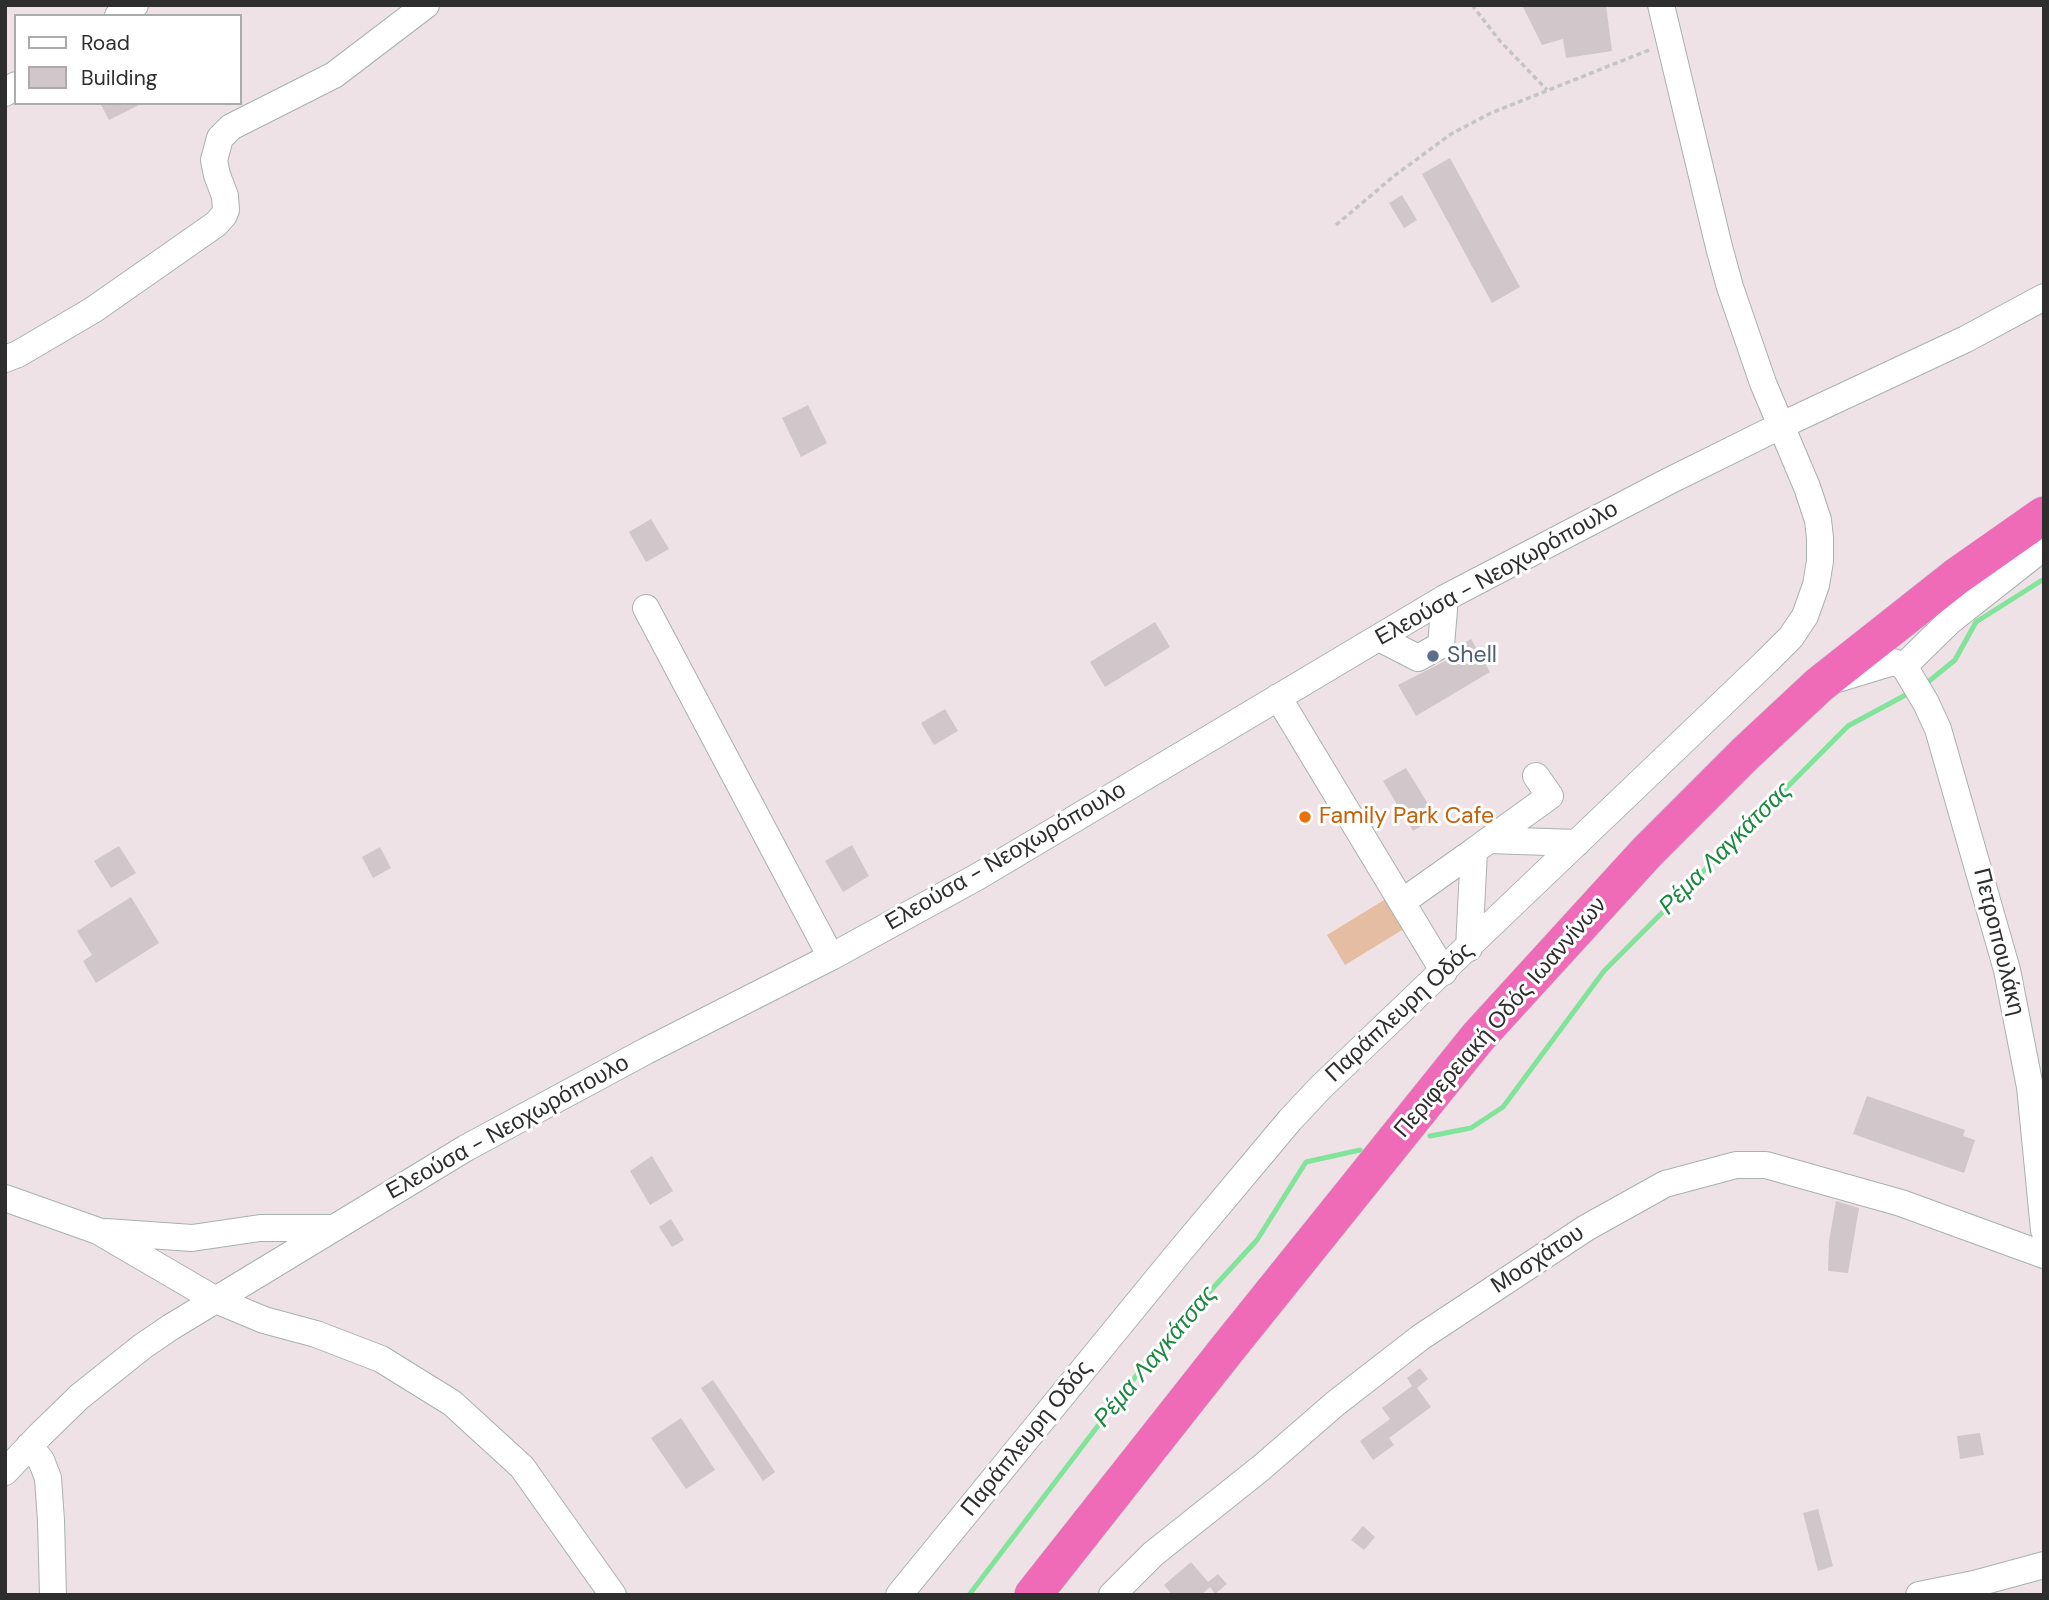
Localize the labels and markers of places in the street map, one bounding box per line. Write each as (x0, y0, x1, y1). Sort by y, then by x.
place label: Shell (1447, 642, 1497, 670)
marker: Shell (1425, 648, 1441, 664)
place label: Family Park Cafe (1319, 803, 1494, 831)
marker: Family Park Cafe (1297, 809, 1313, 825)

